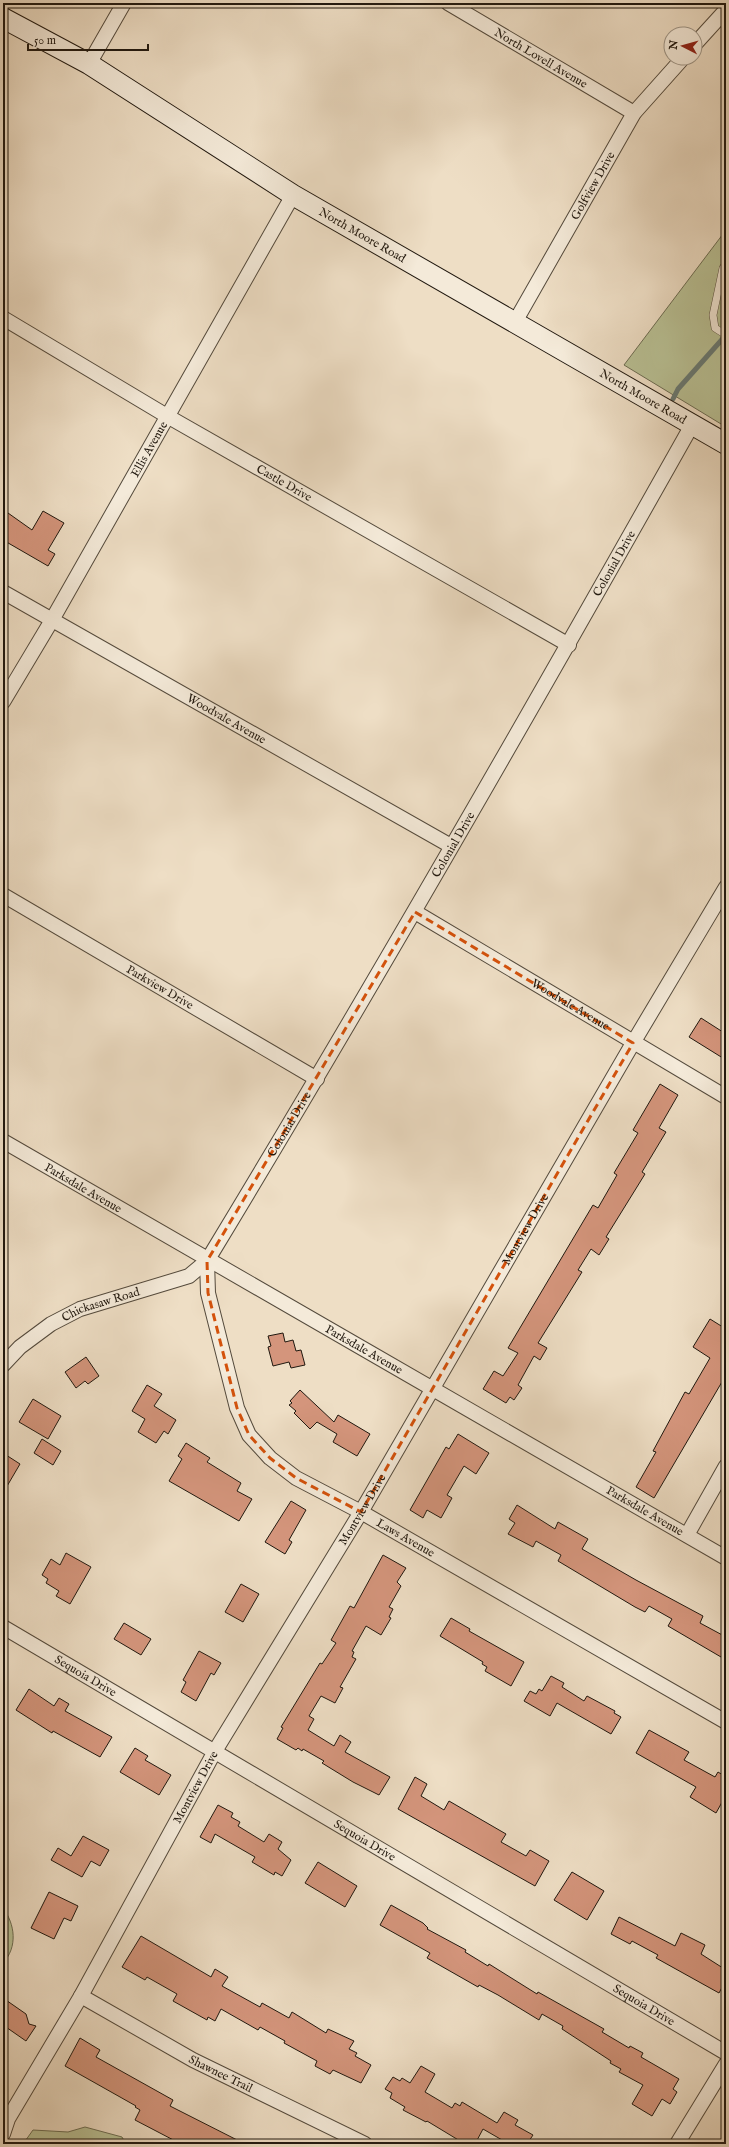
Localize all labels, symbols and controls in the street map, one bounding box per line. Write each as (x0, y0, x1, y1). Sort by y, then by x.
street label: North Lovell Avenue (491, 25, 590, 92)
scale bar (28, 26, 148, 52)
north arrow (663, 26, 703, 66)
text: 50 m (34, 33, 56, 48)
text: N (666, 39, 682, 52)
street label: Golfview Drive (568, 149, 619, 223)
street label: North Moore Road (316, 204, 409, 267)
street label: North Moore Road (597, 366, 690, 428)
street label: Ellis Avenue (128, 418, 171, 480)
street label: Castle Drive (254, 462, 315, 505)
street label: Colonial Drive (590, 528, 639, 599)
street label: Woodvale Avenue (184, 691, 269, 748)
street label: Colonial Drive (429, 809, 479, 880)
street label: Parkview Drive (123, 962, 196, 1013)
street label: Woodvale Avenue (528, 976, 613, 1034)
street label: Colonial Drive (264, 1089, 315, 1160)
street label: Parksdale Avenue (42, 1160, 125, 1217)
street label: Montview Drive (499, 1190, 552, 1268)
street label: Chickasaw Road (59, 1284, 142, 1325)
street label: Parksdale Avenue (323, 1322, 406, 1378)
street label: Montview Drive (335, 1471, 390, 1548)
street label: Parksdale Avenue (604, 1483, 687, 1540)
street label: Laws Avenue (374, 1515, 438, 1561)
street label: Sequoia Drive (52, 1652, 120, 1700)
street label: Montview Drive (170, 1748, 222, 1826)
street label: Sequoia Drive (331, 1817, 399, 1865)
street label: Sequoia Drive (610, 1981, 678, 2029)
street label: Shawnee Trail (186, 2052, 256, 2096)

